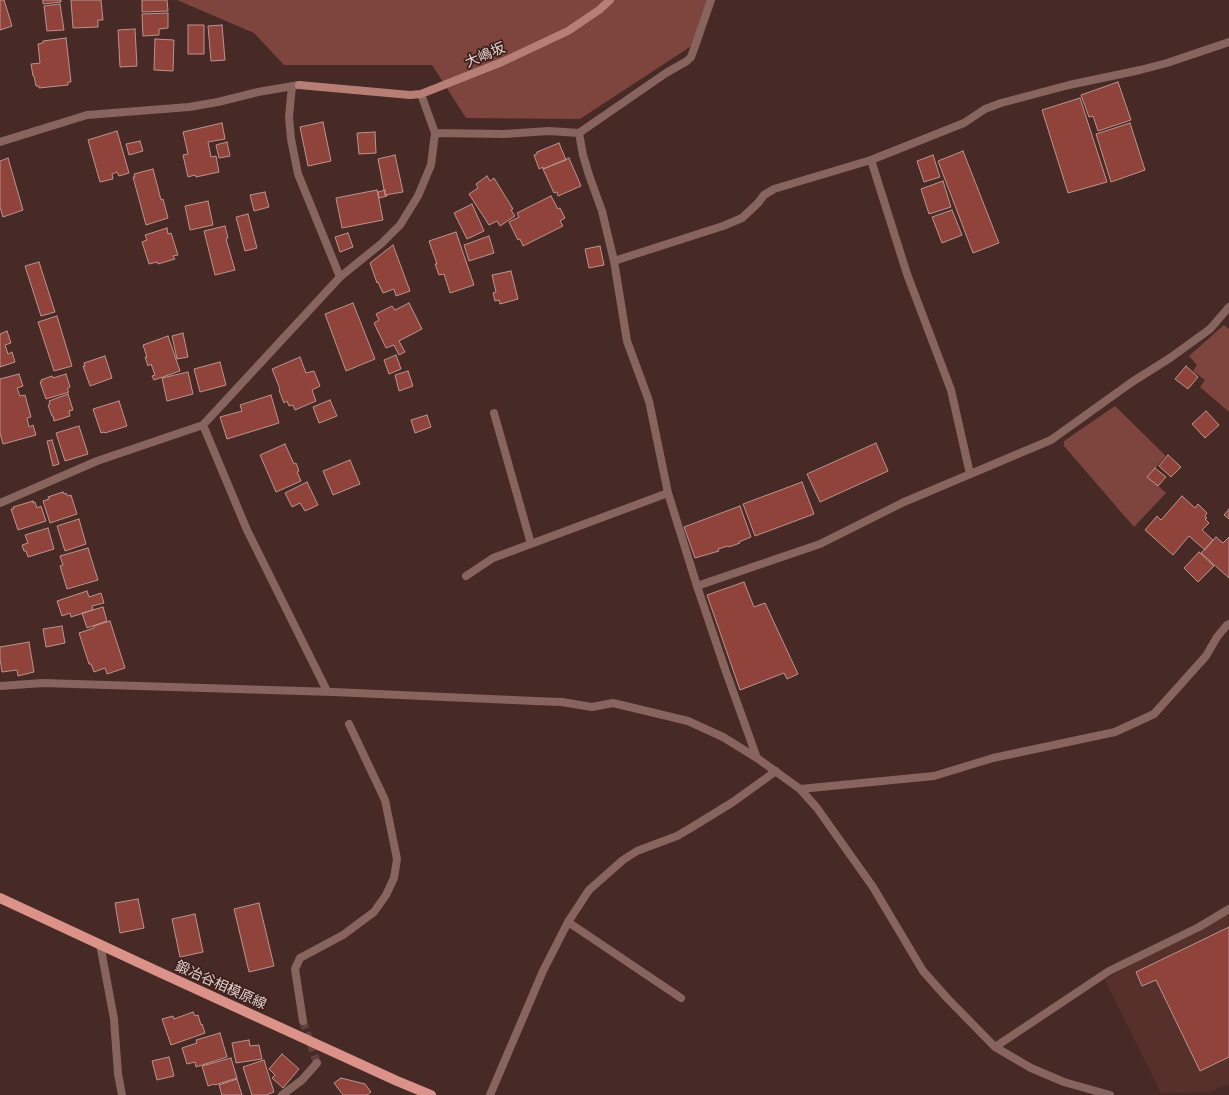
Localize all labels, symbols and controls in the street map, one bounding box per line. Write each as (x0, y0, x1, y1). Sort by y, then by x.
street label: 大嶋坂 (462, 39, 508, 71)
street label: 鍛冶谷相模原線 (173, 957, 269, 1013)

